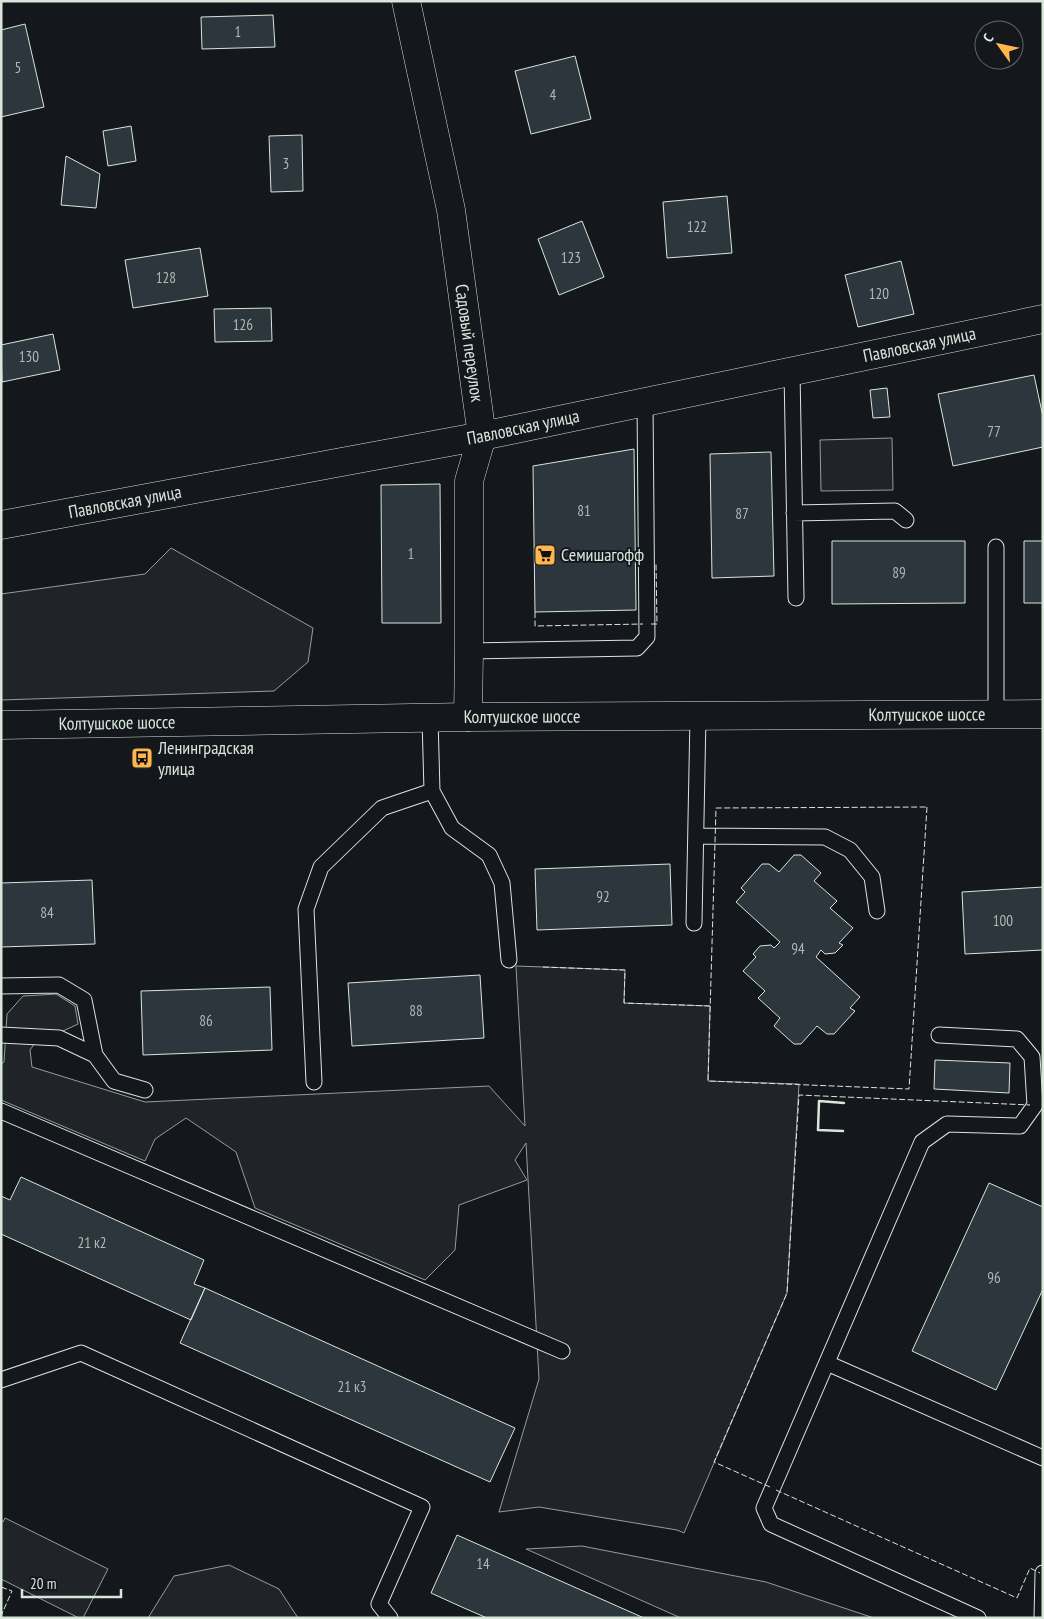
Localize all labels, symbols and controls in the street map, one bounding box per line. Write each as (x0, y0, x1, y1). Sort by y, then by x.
north arrow (974, 20, 1024, 70)
house number: 1 (235, 22, 241, 41)
text: С (979, 30, 998, 46)
house number: 5 (15, 58, 21, 77)
house number: 4 (550, 85, 557, 104)
house number: 3 (283, 154, 289, 173)
house number: 122 (687, 217, 707, 236)
house number: 123 (561, 248, 581, 267)
house number: 128 (156, 268, 176, 287)
street label: Садовый переулок (450, 283, 489, 403)
house number: 120 (869, 284, 889, 303)
house number: 126 (233, 315, 253, 334)
street label: Павловская улица (861, 321, 978, 367)
house number: 130 (19, 347, 39, 366)
street label: Павловская улица (465, 404, 581, 450)
house number: 77 (987, 422, 1001, 441)
street label: Павловская улица (66, 480, 183, 523)
house number: 81 (577, 501, 591, 520)
house number: 87 (735, 504, 749, 523)
supermarket icon: Семишагофф (533, 543, 557, 567)
place label: Семишагофф (561, 543, 644, 566)
house number: 1 (408, 544, 414, 563)
house number: 89 (892, 563, 906, 582)
street label: Колтушское шоссе (868, 702, 985, 726)
street label: Колтушское шоссе (463, 704, 580, 728)
street label: Колтушское шоссе (58, 710, 176, 735)
place label: Ленинградская улица (157, 736, 254, 780)
bus stop icon: Ленинградская улица (130, 746, 154, 770)
house number: 92 (596, 887, 610, 906)
house number: 84 (40, 903, 54, 922)
house number: 100 (993, 911, 1013, 930)
house number: 94 (791, 939, 805, 958)
house number: 88 (409, 1001, 423, 1020)
house number: 86 (199, 1011, 213, 1030)
house number: 21 к2 (77, 1233, 107, 1252)
house number: 96 (987, 1268, 1001, 1287)
house number: 21 к3 (337, 1377, 367, 1396)
house number: 14 (476, 1554, 490, 1573)
scale bar (22, 1566, 121, 1598)
text: 20 m (30, 1574, 56, 1593)

